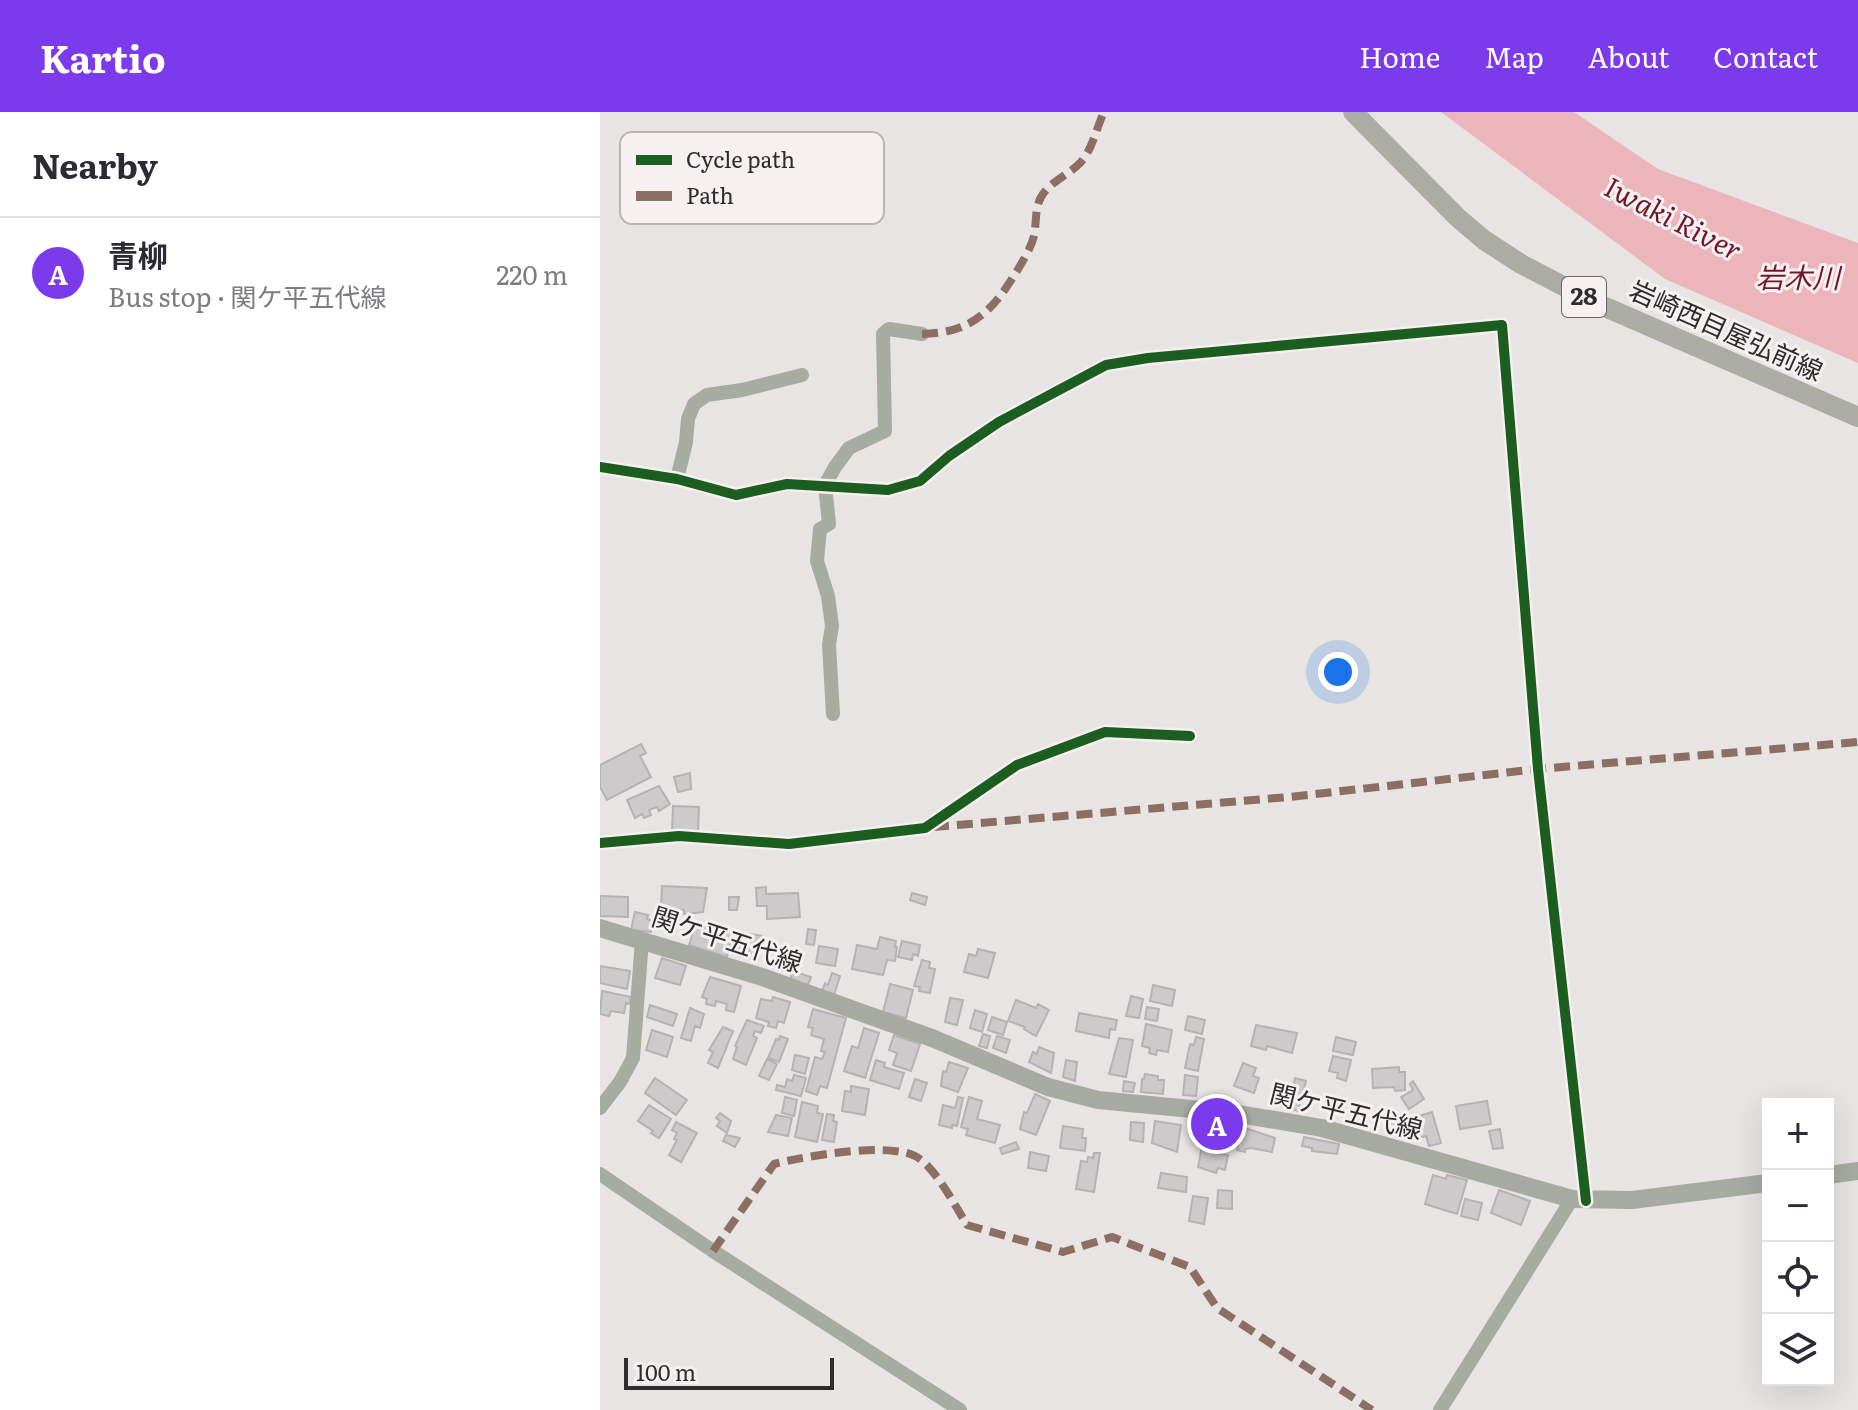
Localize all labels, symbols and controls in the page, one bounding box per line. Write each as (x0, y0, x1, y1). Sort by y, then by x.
text: Kartio (40, 28, 166, 85)
text: Home (1359, 35, 1440, 77)
text: Map (1484, 35, 1544, 77)
text: About (1588, 35, 1669, 77)
text: Contact (1713, 35, 1818, 77)
legend (620, 132, 884, 224)
text: Nearby (32, 139, 158, 189)
text: Cycle path (686, 142, 795, 175)
water label: Iwaki River (1598, 165, 1750, 270)
text: Path (686, 178, 734, 211)
text: 青柳 (108, 232, 168, 276)
text: A (48, 254, 68, 293)
text: 220 m (496, 254, 568, 293)
water label: 岩木川 (1756, 255, 1843, 297)
street label: 岩崎西目屋弘前線 (1624, 269, 1830, 389)
text: Bus stop · 関ケ平五代線 (108, 276, 387, 315)
road number: 28 (1562, 277, 1606, 317)
your location (1318, 652, 1358, 692)
street label: 関ケ平五代線 (648, 895, 808, 980)
street label: 関ケ平五代線 (1266, 1072, 1427, 1147)
pin: A (1191, 1094, 1243, 1154)
map controls (1762, 1098, 1834, 1386)
button: + (1762, 1098, 1834, 1170)
button: − (1762, 1170, 1834, 1242)
button: locate (1762, 1242, 1834, 1314)
button: layers (1762, 1314, 1834, 1386)
scale bar (624, 1354, 834, 1390)
text: 100 m (636, 1355, 696, 1388)

